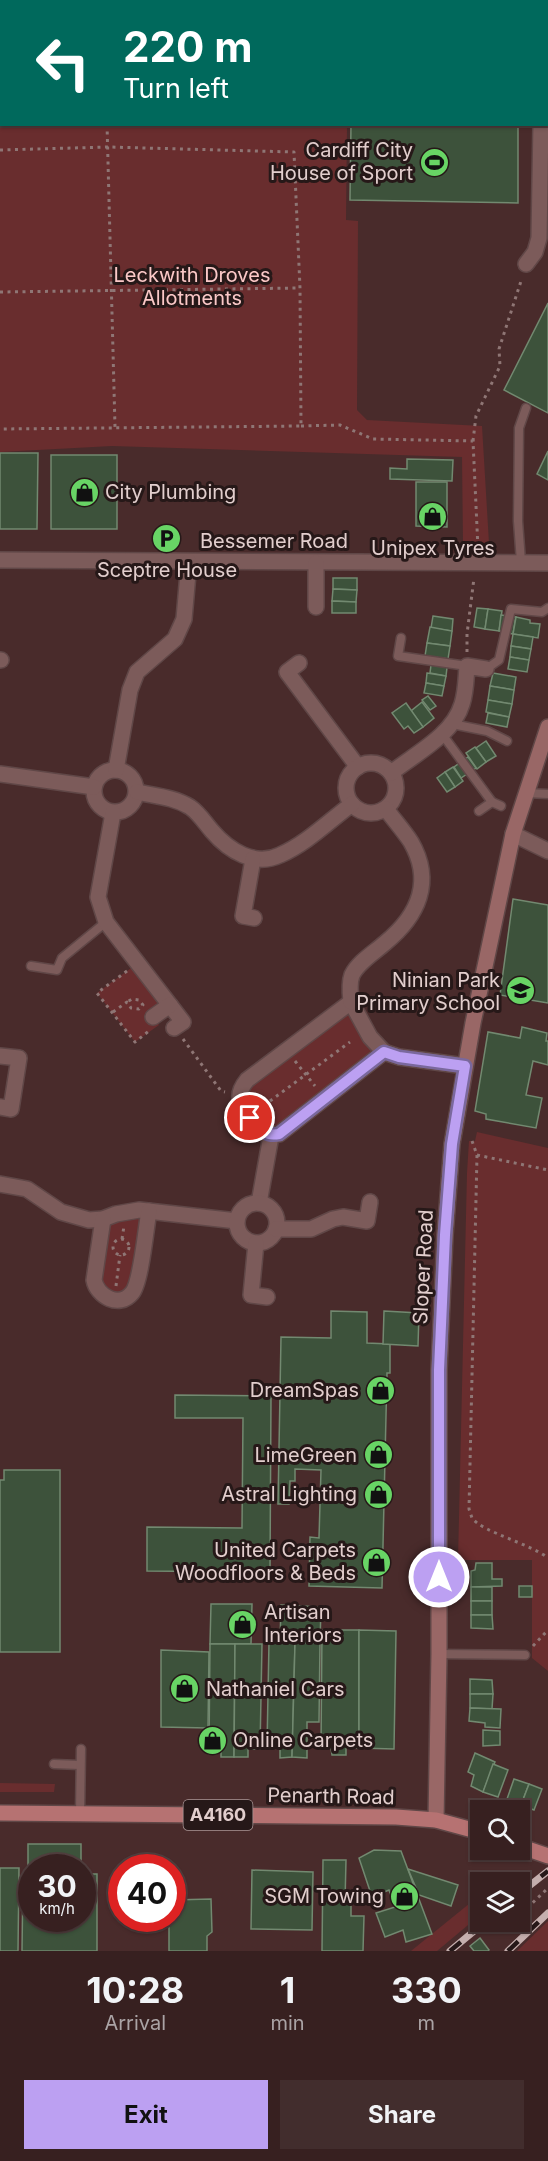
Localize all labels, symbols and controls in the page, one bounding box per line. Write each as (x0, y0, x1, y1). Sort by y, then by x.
text: 220 m (123, 21, 253, 72)
icon: left (24, 24, 102, 102)
text: Turn left (123, 72, 229, 105)
place label: Cardiff City House of Sport (270, 138, 413, 185)
sports icon: Cardiff City House of Sport (418, 146, 450, 178)
park label: Leckwith Droves Allotments (114, 263, 270, 310)
shop icon: City Plumbing (68, 476, 100, 508)
place label: City Plumbing (105, 480, 236, 504)
shop icon: Unipex Tyres (417, 501, 449, 533)
parking icon: Sceptre House (151, 523, 183, 555)
street label: Bessemer Road (200, 529, 348, 553)
place label: Unipex Tyres (371, 536, 495, 560)
place label: Sceptre House (97, 558, 237, 582)
place label: Ninian Park Primary School (356, 968, 500, 1015)
school or university icon: Ninian Park Primary School (505, 975, 537, 1007)
pin (224, 1092, 275, 1143)
icon: arrive (233, 1101, 266, 1134)
street label: Sloper Road (408, 1209, 438, 1325)
shop icon: DreamSpas (364, 1374, 396, 1406)
place label: DreamSpas (250, 1378, 359, 1402)
shop icon: LimeGreen (362, 1439, 394, 1471)
place label: LimeGreen (254, 1443, 357, 1467)
shop icon: Astral Lighting (362, 1478, 394, 1510)
place label: Astral Lighting (221, 1482, 357, 1506)
place label: United Carpets Woodfloors & Beds (175, 1538, 356, 1585)
position arrow (407, 1545, 471, 1609)
shop icon: United Carpets Woodfloors & Beds (361, 1546, 393, 1578)
place label: Artisan Interiors (264, 1600, 342, 1647)
shop icon: Artisan Interiors (227, 1608, 259, 1640)
shop icon: Nathaniel Cars (169, 1673, 201, 1705)
place label: Nathaniel Cars (206, 1677, 345, 1701)
shop icon: Online Carpets (196, 1724, 228, 1756)
place label: Online Carpets (233, 1728, 373, 1752)
street label: Penarth Road (267, 1783, 395, 1809)
road number: A4160 (184, 1800, 252, 1830)
map controls (470, 1800, 530, 1932)
button: search (470, 1800, 530, 1860)
speed limit sign: 40 (108, 1854, 186, 1932)
text: 30 (37, 1868, 77, 1904)
button: layers (470, 1872, 530, 1932)
shop icon: SGM Towing (389, 1880, 421, 1912)
place label: SGM Towing (264, 1884, 384, 1908)
text: km/h (39, 1899, 75, 1918)
text: 10:28 (86, 1968, 184, 2012)
text: 1 (280, 1968, 295, 2012)
text: 330 (391, 1968, 462, 2012)
text: Arrival (104, 2011, 166, 2035)
text: min (270, 2011, 305, 2035)
text: m (418, 2011, 435, 2035)
button: Exit (24, 2080, 268, 2149)
button: Share (280, 2080, 524, 2149)

